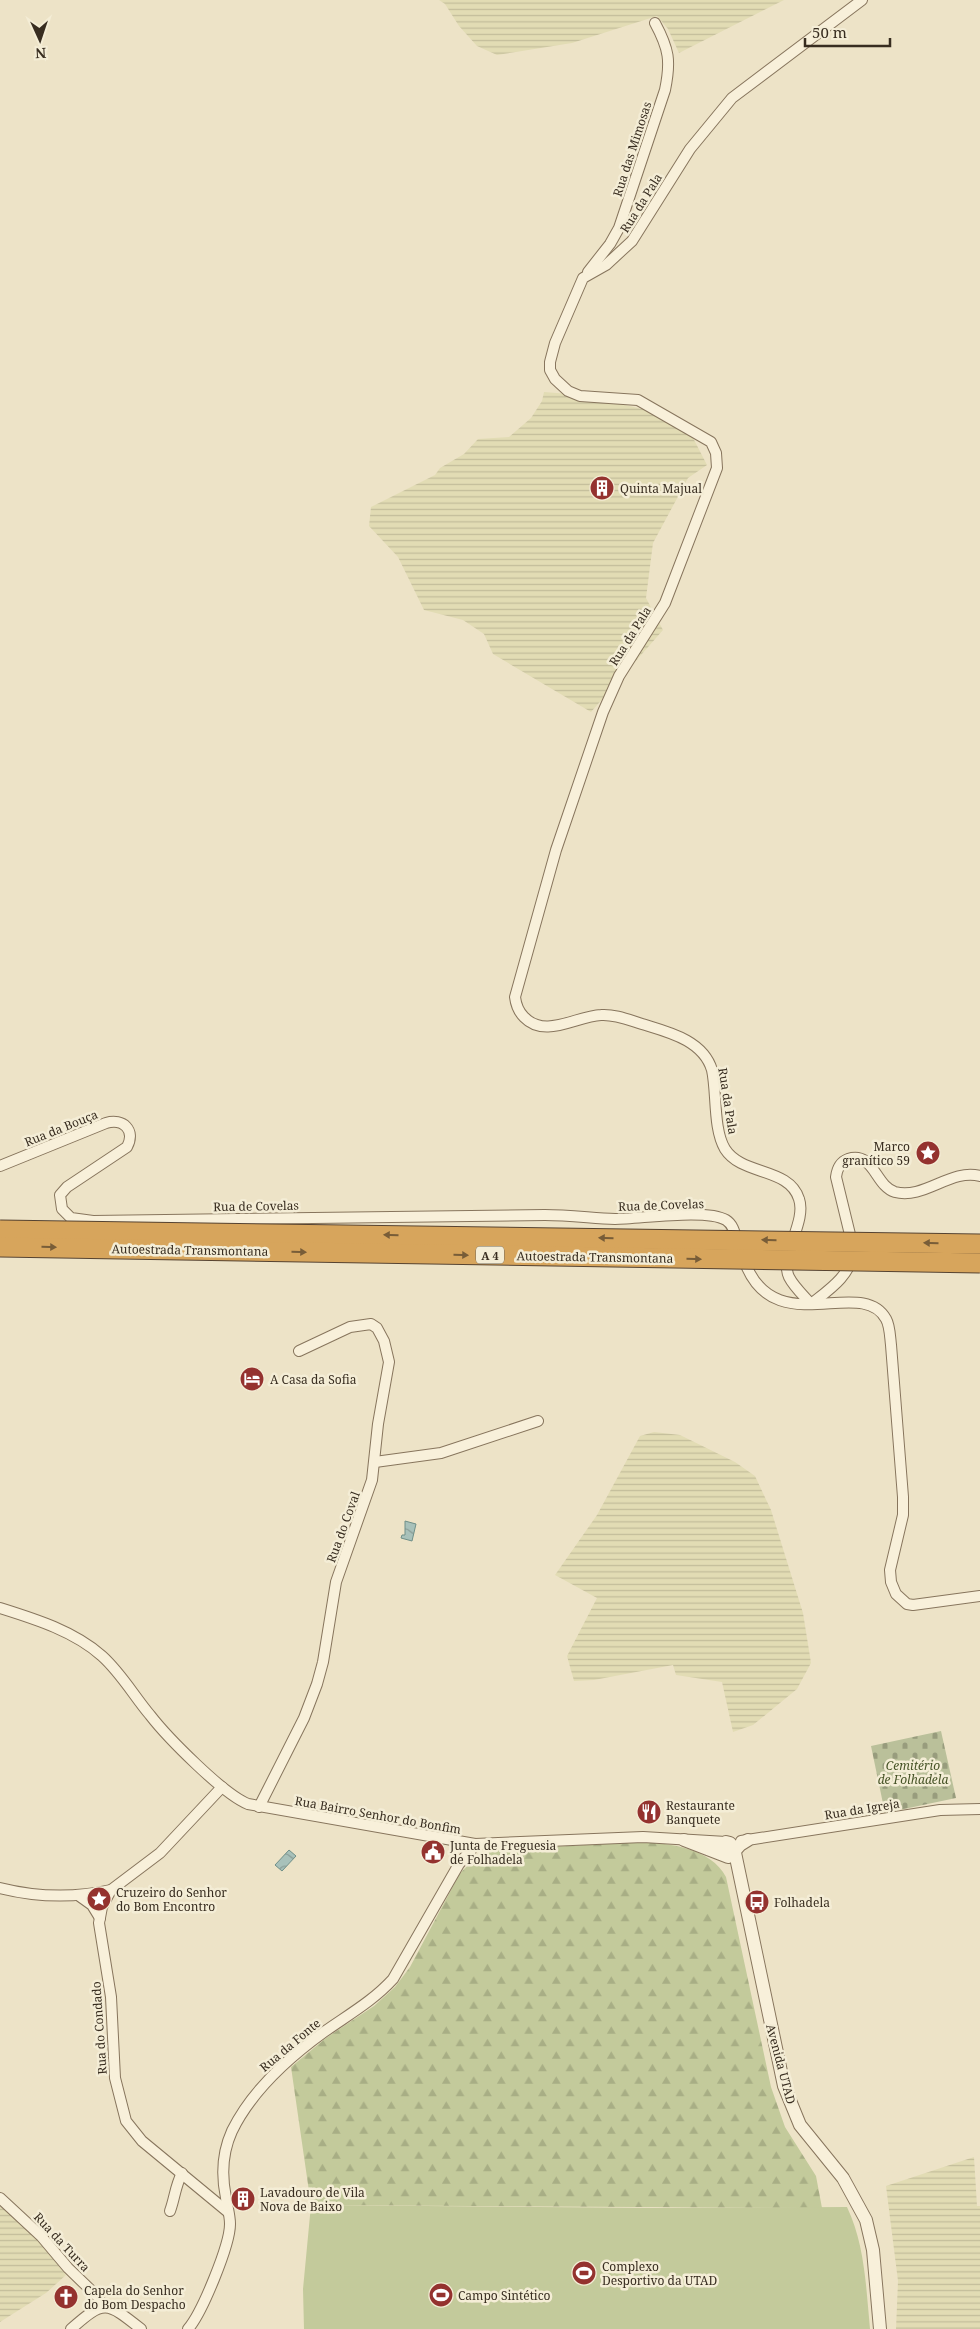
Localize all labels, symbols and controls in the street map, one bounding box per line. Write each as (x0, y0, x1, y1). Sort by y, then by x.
north arrow (15, 15, 65, 65)
scale bar (805, 15, 890, 47)
text: 50 m (812, 22, 847, 42)
text: N (35, 44, 47, 63)
street label: Rua das Mimosas (609, 99, 655, 199)
street label: Rua da Pala (616, 170, 666, 236)
building icon: Quinta Majual (589, 475, 615, 501)
place label: Quinta Majual (620, 480, 702, 497)
street label: Rua da Pala (605, 603, 655, 669)
street label: Rua da Pala (714, 1067, 742, 1136)
street label: Rua da Bouça (22, 1105, 100, 1150)
place label: Marco granítico 59 (842, 1138, 910, 1169)
place icon: Marco granítico 59 (915, 1140, 941, 1166)
street label: Rua de Covelas (618, 1195, 704, 1215)
street label: Rua de Covelas (213, 1197, 299, 1215)
one-way arrow (383, 1231, 399, 1239)
one-way arrow (598, 1234, 614, 1242)
one-way arrow (761, 1236, 777, 1244)
one-way arrow (923, 1239, 939, 1247)
street label: Autoestrada Transmontana (112, 1240, 269, 1260)
one-way arrow (41, 1244, 57, 1252)
road number: A 4 (476, 1246, 504, 1264)
street label: Autoestrada Transmontana (517, 1247, 674, 1267)
one-way arrow (291, 1248, 307, 1256)
one-way arrow (453, 1251, 469, 1259)
one-way arrow (686, 1255, 702, 1263)
hotel icon: A Casa da Sofia (239, 1366, 265, 1392)
place label: A Casa da Sofia (270, 1371, 357, 1388)
street label: Rua do Coval (322, 1489, 364, 1565)
park label: Cemitério de Folhadela (878, 1757, 948, 1788)
street label: Rua Bairro Senhor do Bonfim (294, 1792, 462, 1838)
street label: Rua da Igreja (823, 1795, 901, 1823)
place label: Restaurante Banquete (666, 1797, 735, 1828)
restaurant icon: Restaurante Banquete (636, 1799, 662, 1825)
place label: Junta de Freguesia de Folhadela (449, 1837, 557, 1868)
public building icon: Junta de Freguesia de Folhadela (420, 1839, 446, 1865)
place label: Cruzeiro do Senhor do Bom Encontro (116, 1884, 227, 1915)
place icon: Cruzeiro do Senhor do Bom Encontro (86, 1886, 112, 1912)
bus stop icon: Folhadela (744, 1889, 770, 1915)
place label: Folhadela (774, 1894, 830, 1911)
street label: Rua do Condado (87, 1981, 111, 2075)
street label: Rua da Fonte (256, 2015, 324, 2075)
street label: Avenida UTAD (762, 2022, 800, 2106)
place label: Lavadouro de Vila Nova de Baixo (260, 2184, 365, 2215)
building icon: Lavadouro de Vila Nova de Baixo (230, 2186, 256, 2212)
street label: Rua da Turra (30, 2209, 94, 2276)
place label: Complexo Desportivo da UTAD (602, 2258, 718, 2289)
sports icon: Complexo Desportivo da UTAD (571, 2260, 597, 2286)
place label: Capela do Senhor do Bom Despacho (84, 2282, 186, 2313)
sports icon: Campo Sintético (428, 2282, 454, 2308)
church icon: Capela do Senhor do Bom Despacho (53, 2284, 79, 2310)
place label: Campo Sintético (458, 2287, 551, 2304)

